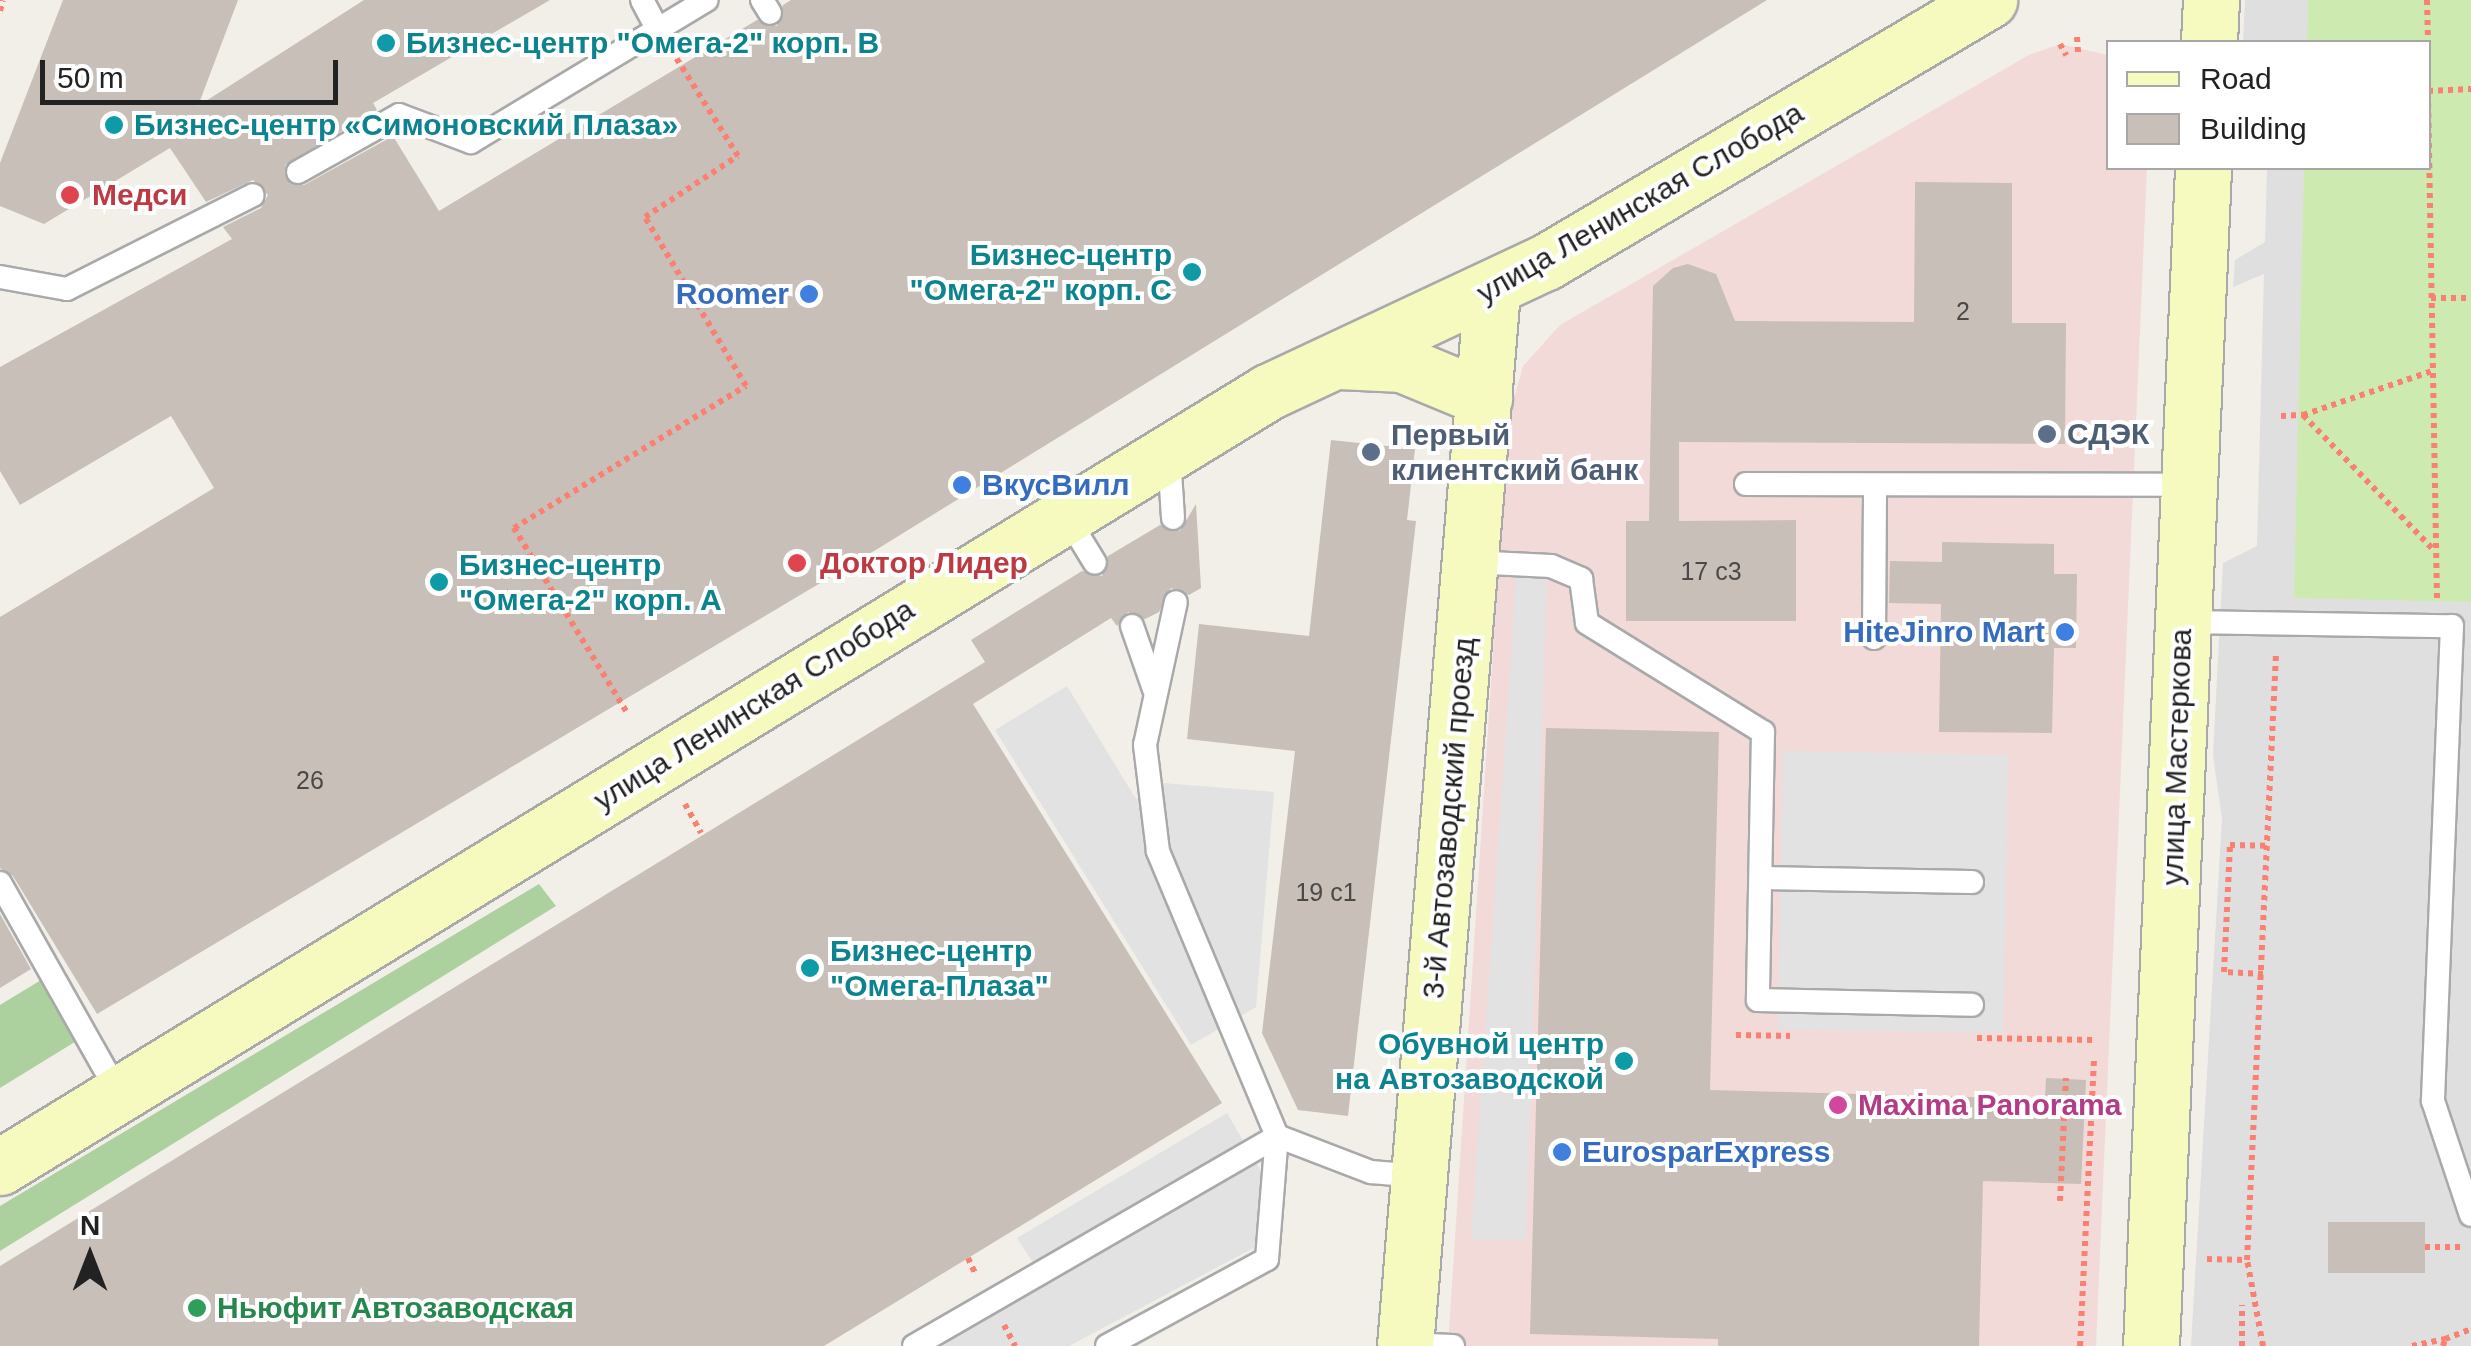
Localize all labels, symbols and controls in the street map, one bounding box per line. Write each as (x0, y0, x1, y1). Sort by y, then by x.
place label: Бизнес-центр "Омега-2" корп. B (406, 25, 879, 61)
marker: Бизнес-центр "Омега-2" корп. B (375, 32, 397, 54)
scale bar (45, 40, 342, 102)
legend (2106, 40, 2431, 170)
text: 50 m (57, 61, 124, 94)
text: Road (2200, 62, 2272, 95)
street label: улица Ленинская Слобода (1470, 95, 1810, 311)
place label: Бизнес-центр «Симоновский Плаза» (134, 107, 678, 143)
text: Building (2200, 112, 2307, 145)
marker: Бизнес-центр «Симоновский Плаза» (103, 114, 125, 136)
place label: Медси (92, 177, 187, 213)
marker: Медси (57, 182, 83, 208)
place label: Бизнес-центр "Омега-2" корп. C (909, 237, 1172, 308)
marker: Бизнес-центр "Омега-2" корп. C (1181, 261, 1203, 283)
place label: Roomer (676, 276, 789, 312)
marker: Roomer (798, 283, 820, 305)
house number: 2 (1956, 296, 1970, 326)
place label: СДЭК (2067, 416, 2149, 452)
place label: Первый клиентский банк (1391, 417, 1638, 488)
marker: СДЭК (2036, 423, 2058, 445)
marker: Первый клиентский банк (1360, 441, 1382, 463)
place label: ВкусВилл (982, 467, 1130, 503)
marker: ВкусВилл (951, 474, 973, 496)
place label: Доктор Лидер (820, 545, 1028, 581)
place label: Бизнес-центр "Омега-2" корп. A (459, 547, 722, 618)
marker: Доктор Лидер (784, 550, 810, 576)
house number: 17 c3 (1680, 556, 1742, 586)
marker: Бизнес-центр "Омега-2" корп. A (428, 571, 450, 593)
street label: улица Ленинская Слобода (587, 592, 921, 818)
place label: HiteJinro Mart (1843, 614, 2045, 650)
marker: HiteJinro Mart (2054, 621, 2076, 643)
street label: улица Мастеркова (2155, 628, 2199, 886)
street label: 3-й Автозаводский проезд (1415, 636, 1483, 1000)
house number: 26 (296, 765, 324, 795)
house number: 19 с1 (1295, 877, 1357, 907)
place label: Бизнес-центр "Омега-Плаза" (830, 933, 1049, 1004)
marker: Бизнес-центр "Омега-Плаза" (799, 957, 821, 979)
place label: Обувной центр на Автозаводской (1335, 1026, 1604, 1096)
marker: Обувной центр на Автозаводской (1613, 1050, 1635, 1072)
place label: Maxima Panorama (1858, 1087, 2121, 1123)
marker: Maxima Panorama (1827, 1094, 1849, 1116)
place label: EurosparExpress (1582, 1134, 1830, 1170)
marker: EurosparExpress (1551, 1141, 1573, 1163)
north arrow (40, 1206, 140, 1306)
text: N (80, 1210, 100, 1241)
place label: Ньюфит Автозаводская (217, 1290, 574, 1326)
marker: Ньюфит Автозаводская (186, 1297, 208, 1319)

